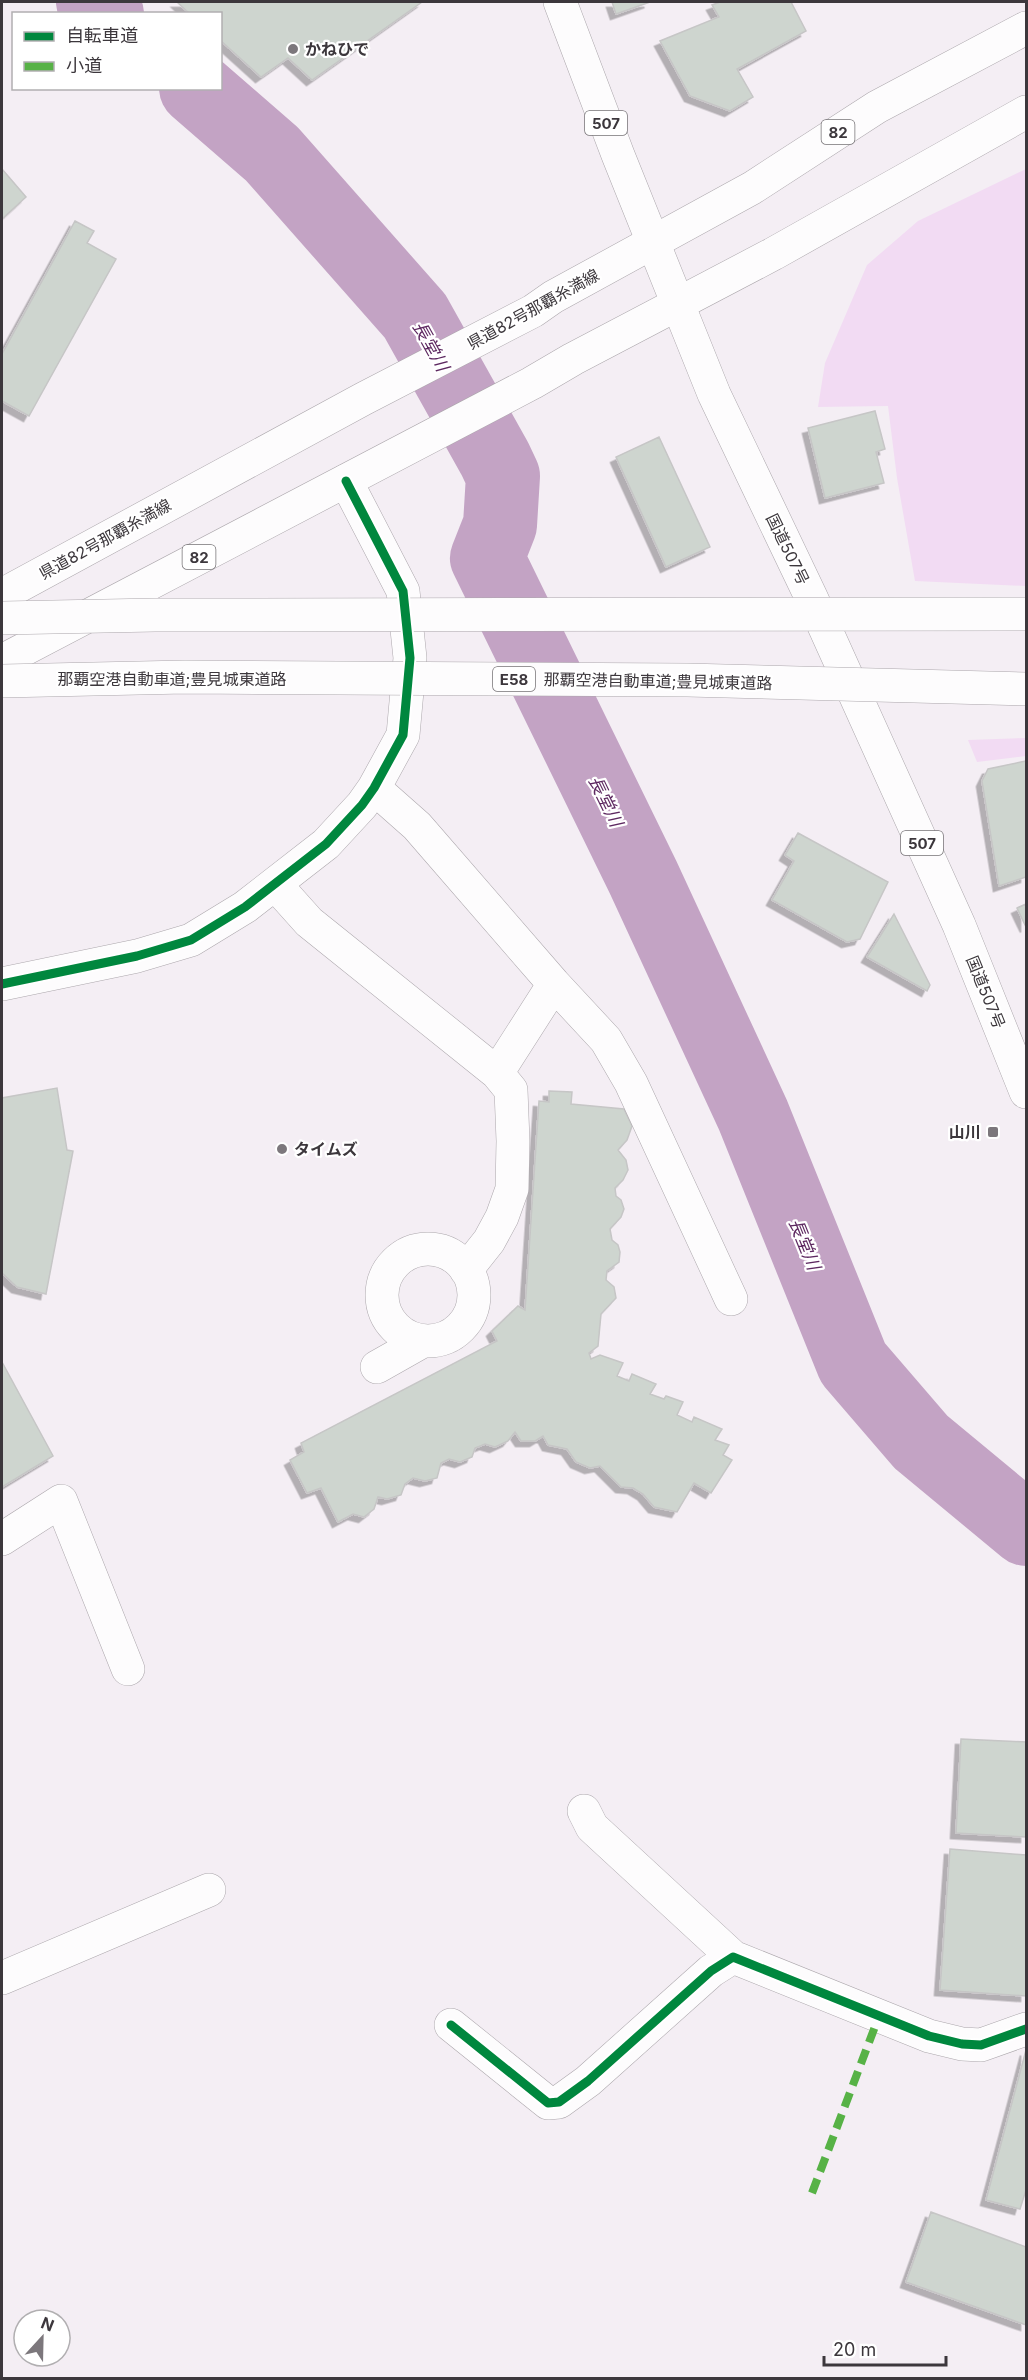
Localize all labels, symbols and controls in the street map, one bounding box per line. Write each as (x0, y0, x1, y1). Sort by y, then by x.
legend (12, 12, 222, 90)
text: 自転車道 (66, 25, 138, 46)
place label: かねひで (305, 39, 369, 59)
marker: かねひで (286, 42, 300, 56)
text: 小道 (66, 55, 102, 76)
road number: 507 (585, 111, 627, 135)
road number: 82 (822, 120, 854, 144)
street label: 県道82号那覇糸満線 (464, 264, 602, 354)
water label: 長堂川 (409, 317, 454, 376)
street label: 県道82号那覇糸満線 (36, 494, 174, 584)
street label: 国道507号 (762, 510, 814, 588)
road number: 82 (182, 545, 216, 569)
road number: E58 (493, 667, 535, 691)
street label: 那覇空港自動車道;豊見城東道路 (58, 669, 286, 689)
street label: 那覇空港自動車道;豊見城東道路 (543, 669, 773, 693)
water label: 長堂川 (585, 772, 628, 832)
road number: 507 (901, 831, 943, 855)
street label: 国道507号 (962, 953, 1010, 1031)
place label: 山川 (949, 1122, 981, 1142)
marker: 山川 (986, 1125, 1000, 1139)
place label: タイムズ (294, 1139, 358, 1159)
marker: タイムズ (275, 1142, 289, 1156)
water label: 長堂川 (785, 1215, 826, 1275)
north arrow (12, 2308, 72, 2368)
text: N (38, 2313, 57, 2336)
scale bar (824, 2329, 946, 2367)
text: 20 m (833, 2339, 876, 2360)

